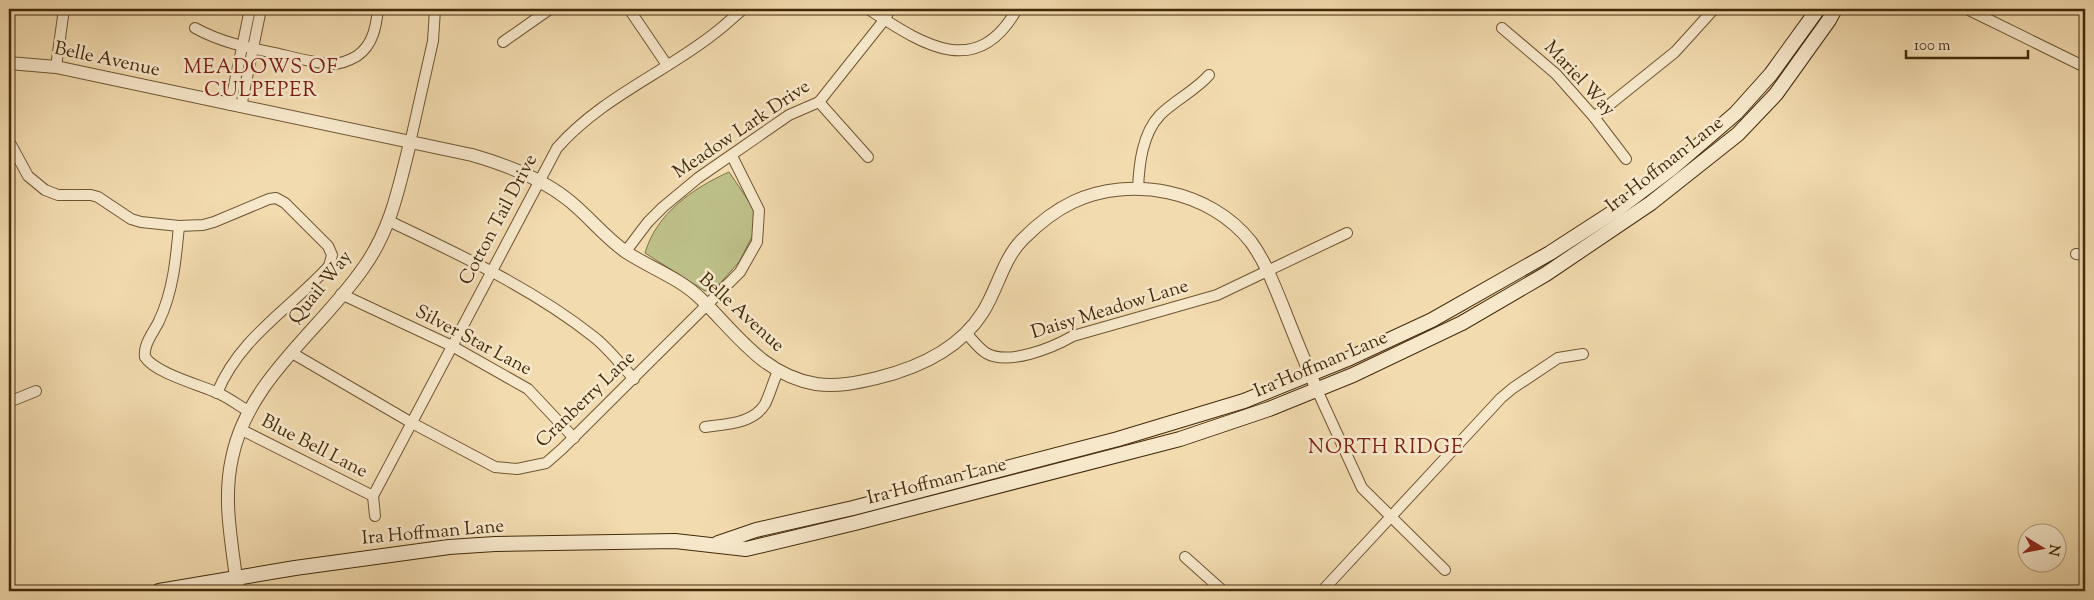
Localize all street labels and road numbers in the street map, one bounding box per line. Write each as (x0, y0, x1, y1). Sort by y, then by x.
street label: Mariel Way (1537, 35, 1621, 123)
street label: Belle Avenue (52, 36, 163, 84)
street label: Meadow Lark Drive (668, 74, 816, 186)
street label: Ira Hoffman Lane (1600, 110, 1730, 220)
street label: Cotton Tail Drive (453, 150, 545, 290)
street label: Quail Way (283, 245, 360, 331)
street label: Belle Avenue (692, 267, 790, 359)
street label: Daisy Meadow Lane (1028, 273, 1192, 347)
street label: Silver Star Lane (410, 299, 536, 383)
street label: Ira Hoffman Lane (1250, 325, 1392, 405)
street label: Cranberry Lane (530, 345, 642, 455)
street label: Blue Bell Lane (256, 409, 372, 485)
street label: Ira Hoffman Lane (864, 452, 1010, 512)
street label: Ira Hoffman Lane (361, 513, 506, 553)

